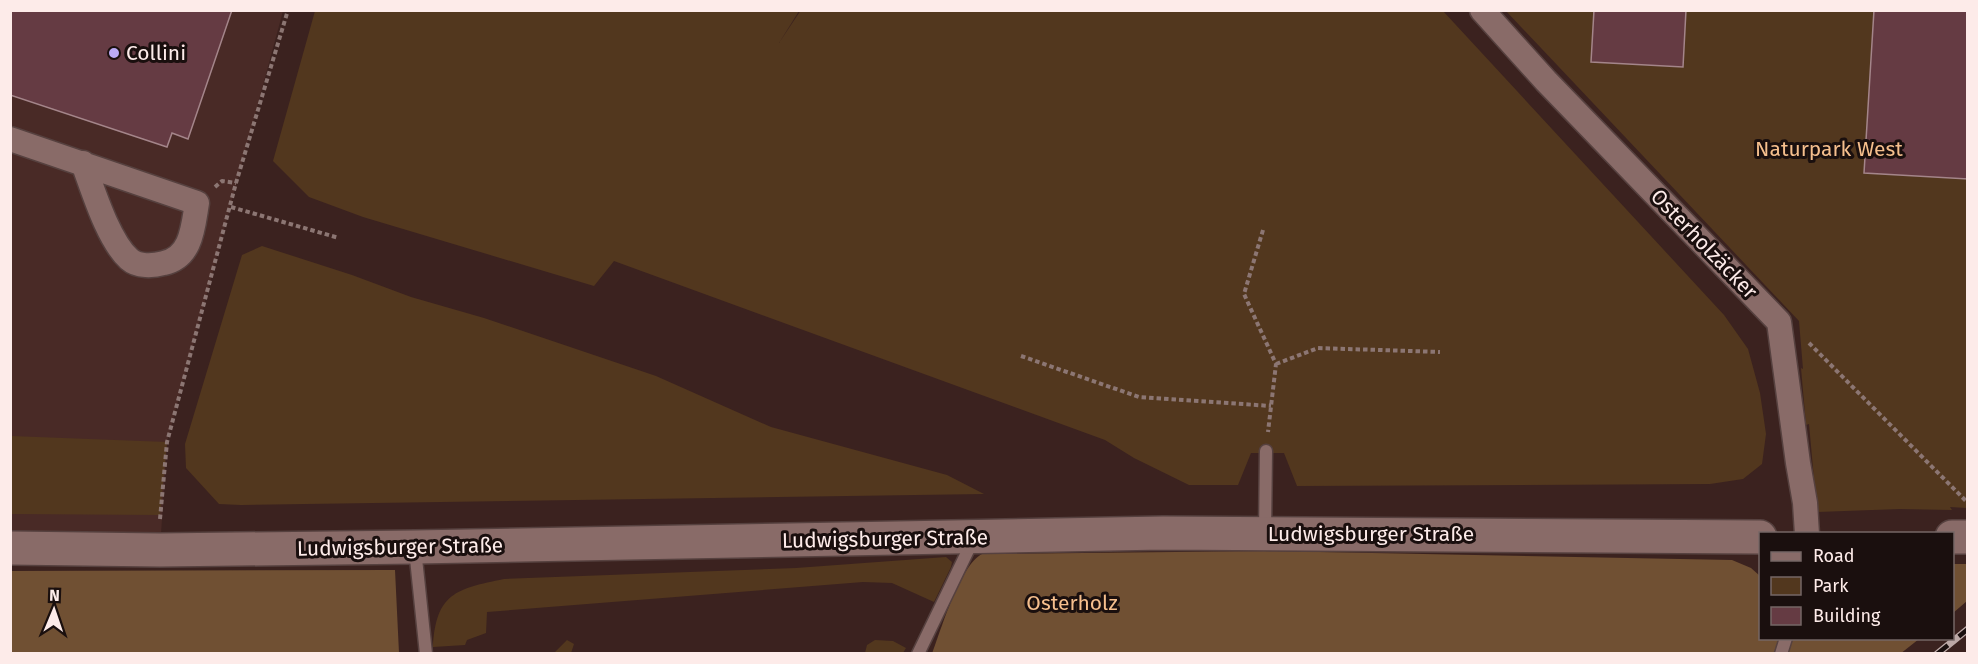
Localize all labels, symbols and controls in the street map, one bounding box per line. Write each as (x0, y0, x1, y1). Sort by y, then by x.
place label: Collini (126, 40, 186, 66)
marker: Collini (107, 46, 121, 60)
park label: Naturpark West (1755, 136, 1903, 162)
street label: Osterholzäcker (1645, 184, 1763, 304)
street label: Ludwigsburger Straße (1268, 521, 1474, 547)
street label: Ludwigsburger Straße (782, 524, 988, 554)
street label: Ludwigsburger Straße (297, 532, 503, 562)
legend (1759, 532, 1954, 640)
text: Road (1813, 545, 1855, 567)
text: Park (1813, 575, 1849, 597)
north arrow (24, 580, 84, 640)
text: N (49, 586, 60, 605)
park label: Osterholz (1026, 590, 1118, 616)
text: Building (1813, 605, 1881, 627)

